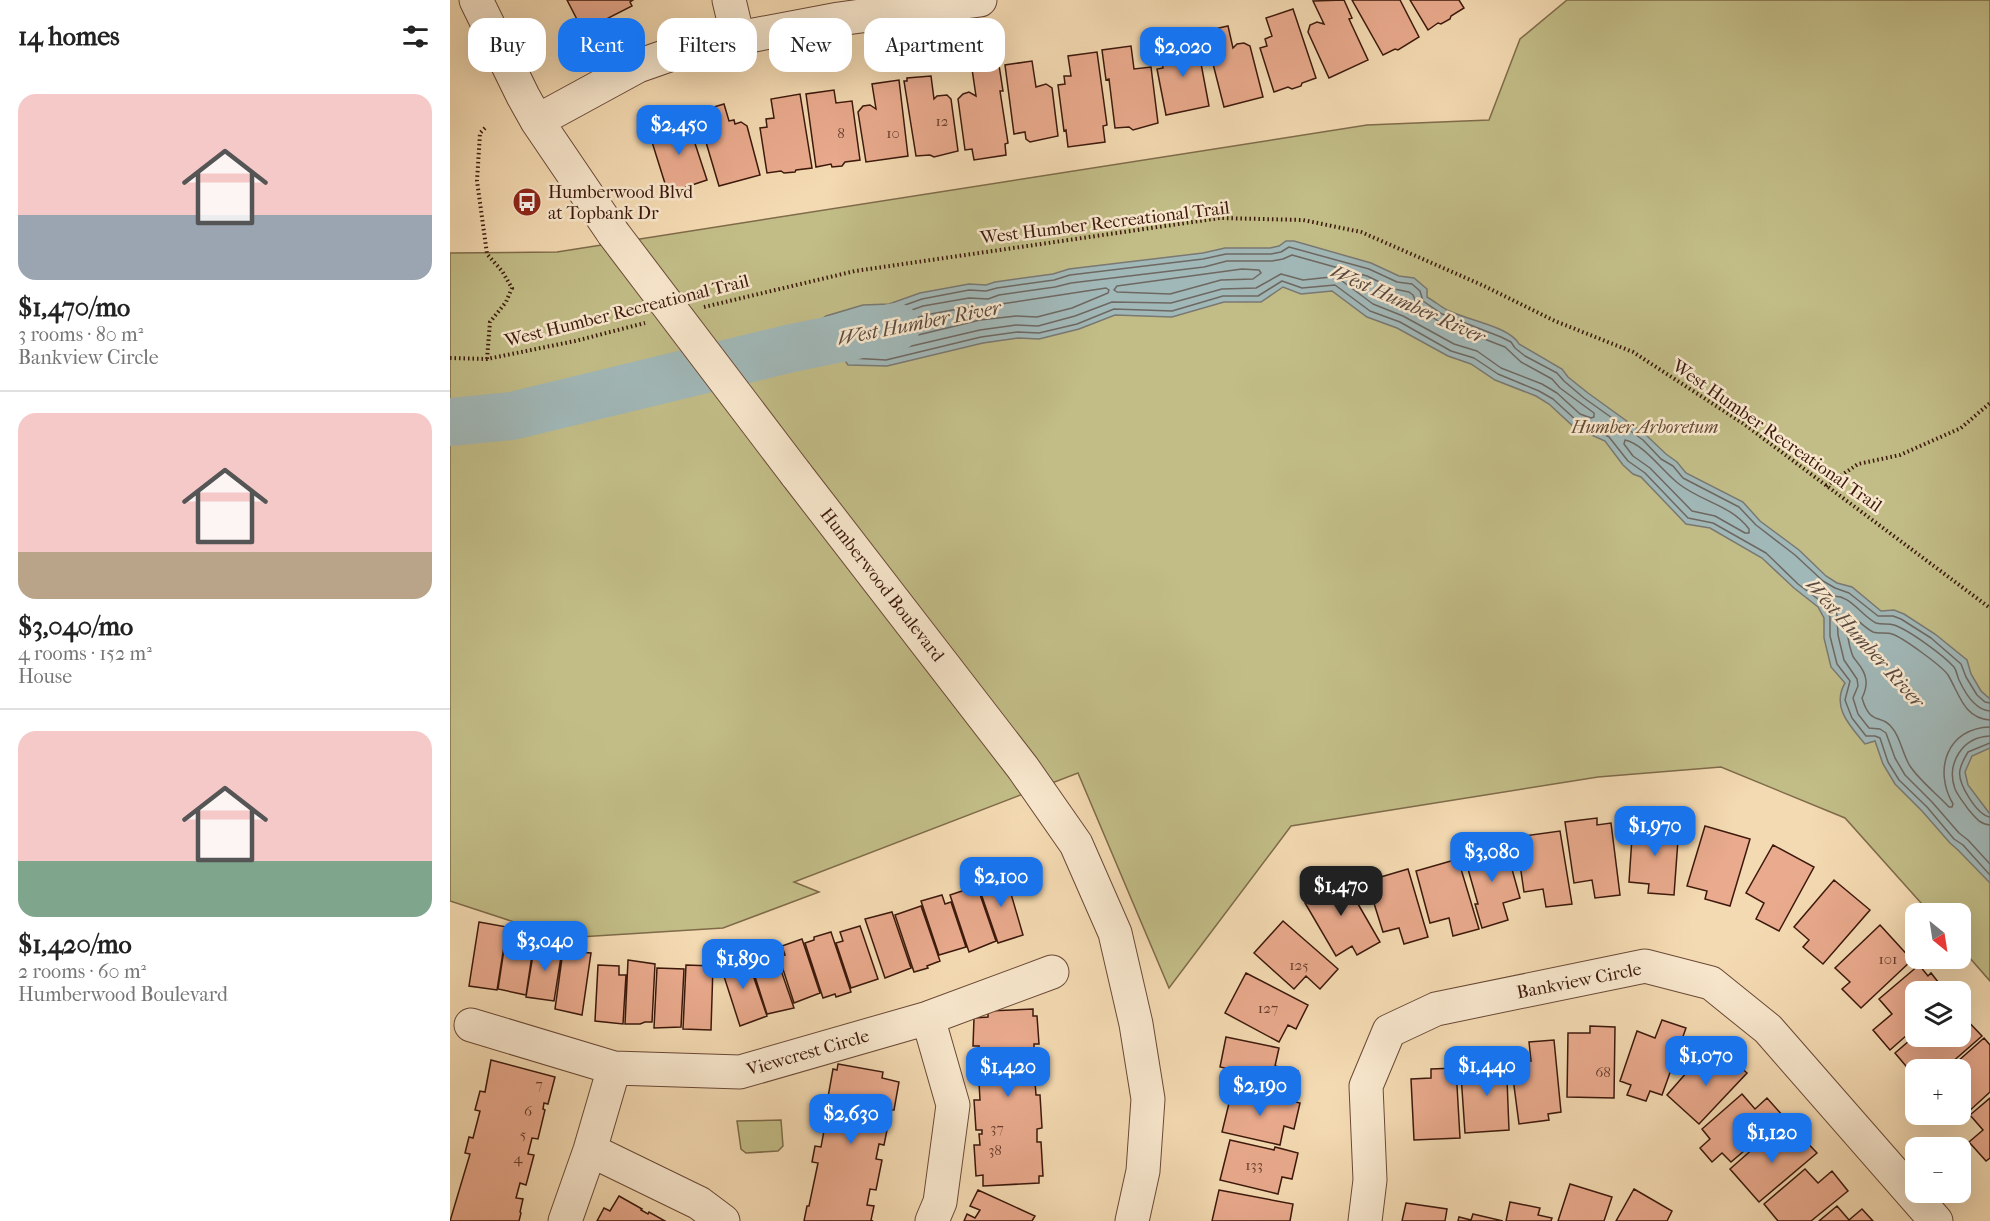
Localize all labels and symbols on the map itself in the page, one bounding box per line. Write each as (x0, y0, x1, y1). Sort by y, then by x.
pin: $2,020 (1134, 27, 1232, 78)
pin: $2,450 (630, 105, 728, 156)
house number: 12 (935, 112, 949, 130)
house number: 8 (837, 124, 845, 142)
house number: 10 (886, 124, 900, 142)
place label: Humberwood Blvd at Topbank Dr (548, 182, 693, 224)
bus stop icon: Humberwood Blvd at Topbank Dr (511, 186, 543, 218)
street label: West Humber Recreational Trail (978, 197, 1231, 249)
water label: West Humber River (1328, 260, 1490, 349)
street label: West Humber Recreational Trail (502, 270, 751, 352)
water label: West Humber River (835, 295, 1005, 350)
street label: West Humber Recreational Trail (1667, 355, 1886, 517)
park label: Humber Arboretum (1571, 417, 1718, 438)
street label: Humberwood Boulevard (816, 504, 949, 666)
water label: West Humber River (1801, 574, 1930, 714)
pin: $1,970 (1606, 806, 1704, 857)
pin: $3,080 (1443, 832, 1541, 883)
pin: $2,100 (952, 857, 1050, 908)
pin: $1,470 (1292, 866, 1390, 917)
north arrow (1905, 903, 1971, 969)
pin: $3,040 (496, 921, 594, 972)
pin: $1,890 (694, 939, 792, 990)
house number: 101 (1879, 950, 1897, 968)
house number: 125 (1289, 956, 1309, 974)
street label: Bankview Circle (1515, 959, 1643, 1003)
house number: 127 (1258, 999, 1278, 1017)
street label: Viewcrest Circle (743, 1025, 872, 1081)
pin: $1,070 (1657, 1036, 1755, 1087)
pin: $1,440 (1438, 1046, 1536, 1097)
pin: $1,420 (959, 1047, 1057, 1098)
house number: 68 (1595, 1063, 1611, 1081)
pin: $2,190 (1211, 1066, 1309, 1117)
house number: 7 (535, 1075, 543, 1093)
pin: $2,630 (802, 1094, 900, 1145)
house number: 6 (524, 1102, 533, 1120)
pin: $1,120 (1723, 1113, 1821, 1164)
house number: 37 (990, 1119, 1004, 1137)
house number: 5 (520, 1125, 526, 1143)
house number: 38 (988, 1141, 1002, 1159)
house number: 4 (514, 1149, 524, 1167)
house number: 133 (1245, 1156, 1263, 1174)

